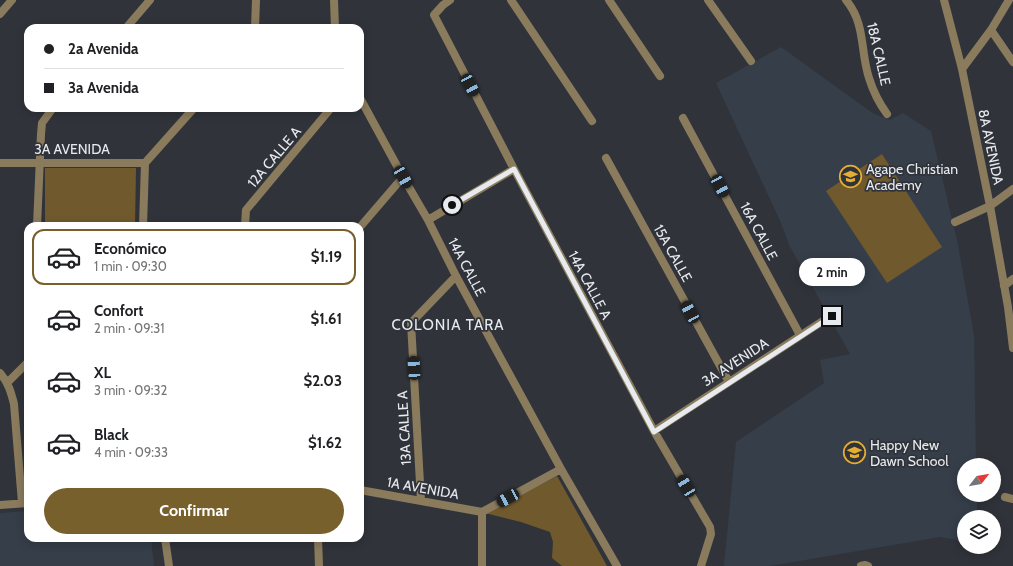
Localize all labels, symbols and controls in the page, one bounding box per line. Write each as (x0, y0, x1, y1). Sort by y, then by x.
street label: 18A CALLE (863, 21, 895, 87)
text: 2a Avenida (68, 40, 139, 58)
car (459, 72, 481, 98)
text: 3a Avenida (68, 79, 139, 97)
street label: 8A AVENIDA (974, 108, 1008, 187)
street label: 12A CALLE A (243, 122, 305, 191)
street label: 3A AVENIDA (34, 140, 110, 158)
place label: Agape Christian Academy (866, 160, 958, 194)
car (392, 164, 414, 190)
school or university icon: Agape Christian Academy (838, 164, 864, 190)
car (709, 173, 731, 199)
route start (443, 196, 461, 214)
street label: 16A CALLE (736, 199, 782, 263)
street label: 15A CALLE (650, 221, 696, 285)
street label: 14A CALLE (444, 235, 490, 299)
icon: car (46, 239, 82, 275)
text: Económico (94, 240, 166, 258)
text: $1.19 (311, 248, 342, 266)
street label: 14A CALLE A (564, 248, 616, 323)
text: 1 min · 09:30 (94, 258, 167, 274)
callout: 2 min (799, 258, 865, 286)
text: 2 min (816, 264, 848, 280)
car (679, 299, 701, 325)
icon: car (46, 301, 82, 337)
text: Confort (94, 302, 143, 320)
route end (823, 307, 841, 325)
text: $1.61 (310, 310, 342, 328)
district label: COLONIA TARA (392, 316, 505, 334)
text: 2 min · 09:31 (94, 320, 165, 336)
street label: 3A AVENIDA (698, 334, 772, 390)
car (407, 356, 421, 380)
icon: car (46, 363, 82, 399)
text: XL (94, 364, 111, 382)
text: $2.03 (303, 372, 342, 390)
text: 3 min · 09:32 (94, 382, 167, 398)
street label: 13A CALLE A (393, 390, 415, 466)
icon: car (46, 425, 82, 461)
text: Black (94, 426, 129, 444)
text: $1.62 (308, 434, 342, 452)
place label: Happy New Dawn School (870, 436, 949, 470)
school or university icon: Happy New Dawn School (842, 440, 868, 466)
text: 4 min · 09:33 (94, 444, 168, 460)
north arrow (957, 458, 1001, 502)
map controls (957, 458, 1001, 554)
street label: 1A AVENIDA (386, 473, 461, 503)
car (675, 473, 697, 499)
car (495, 487, 521, 509)
button: Confirmar (44, 488, 344, 534)
button: layers (957, 510, 1001, 554)

